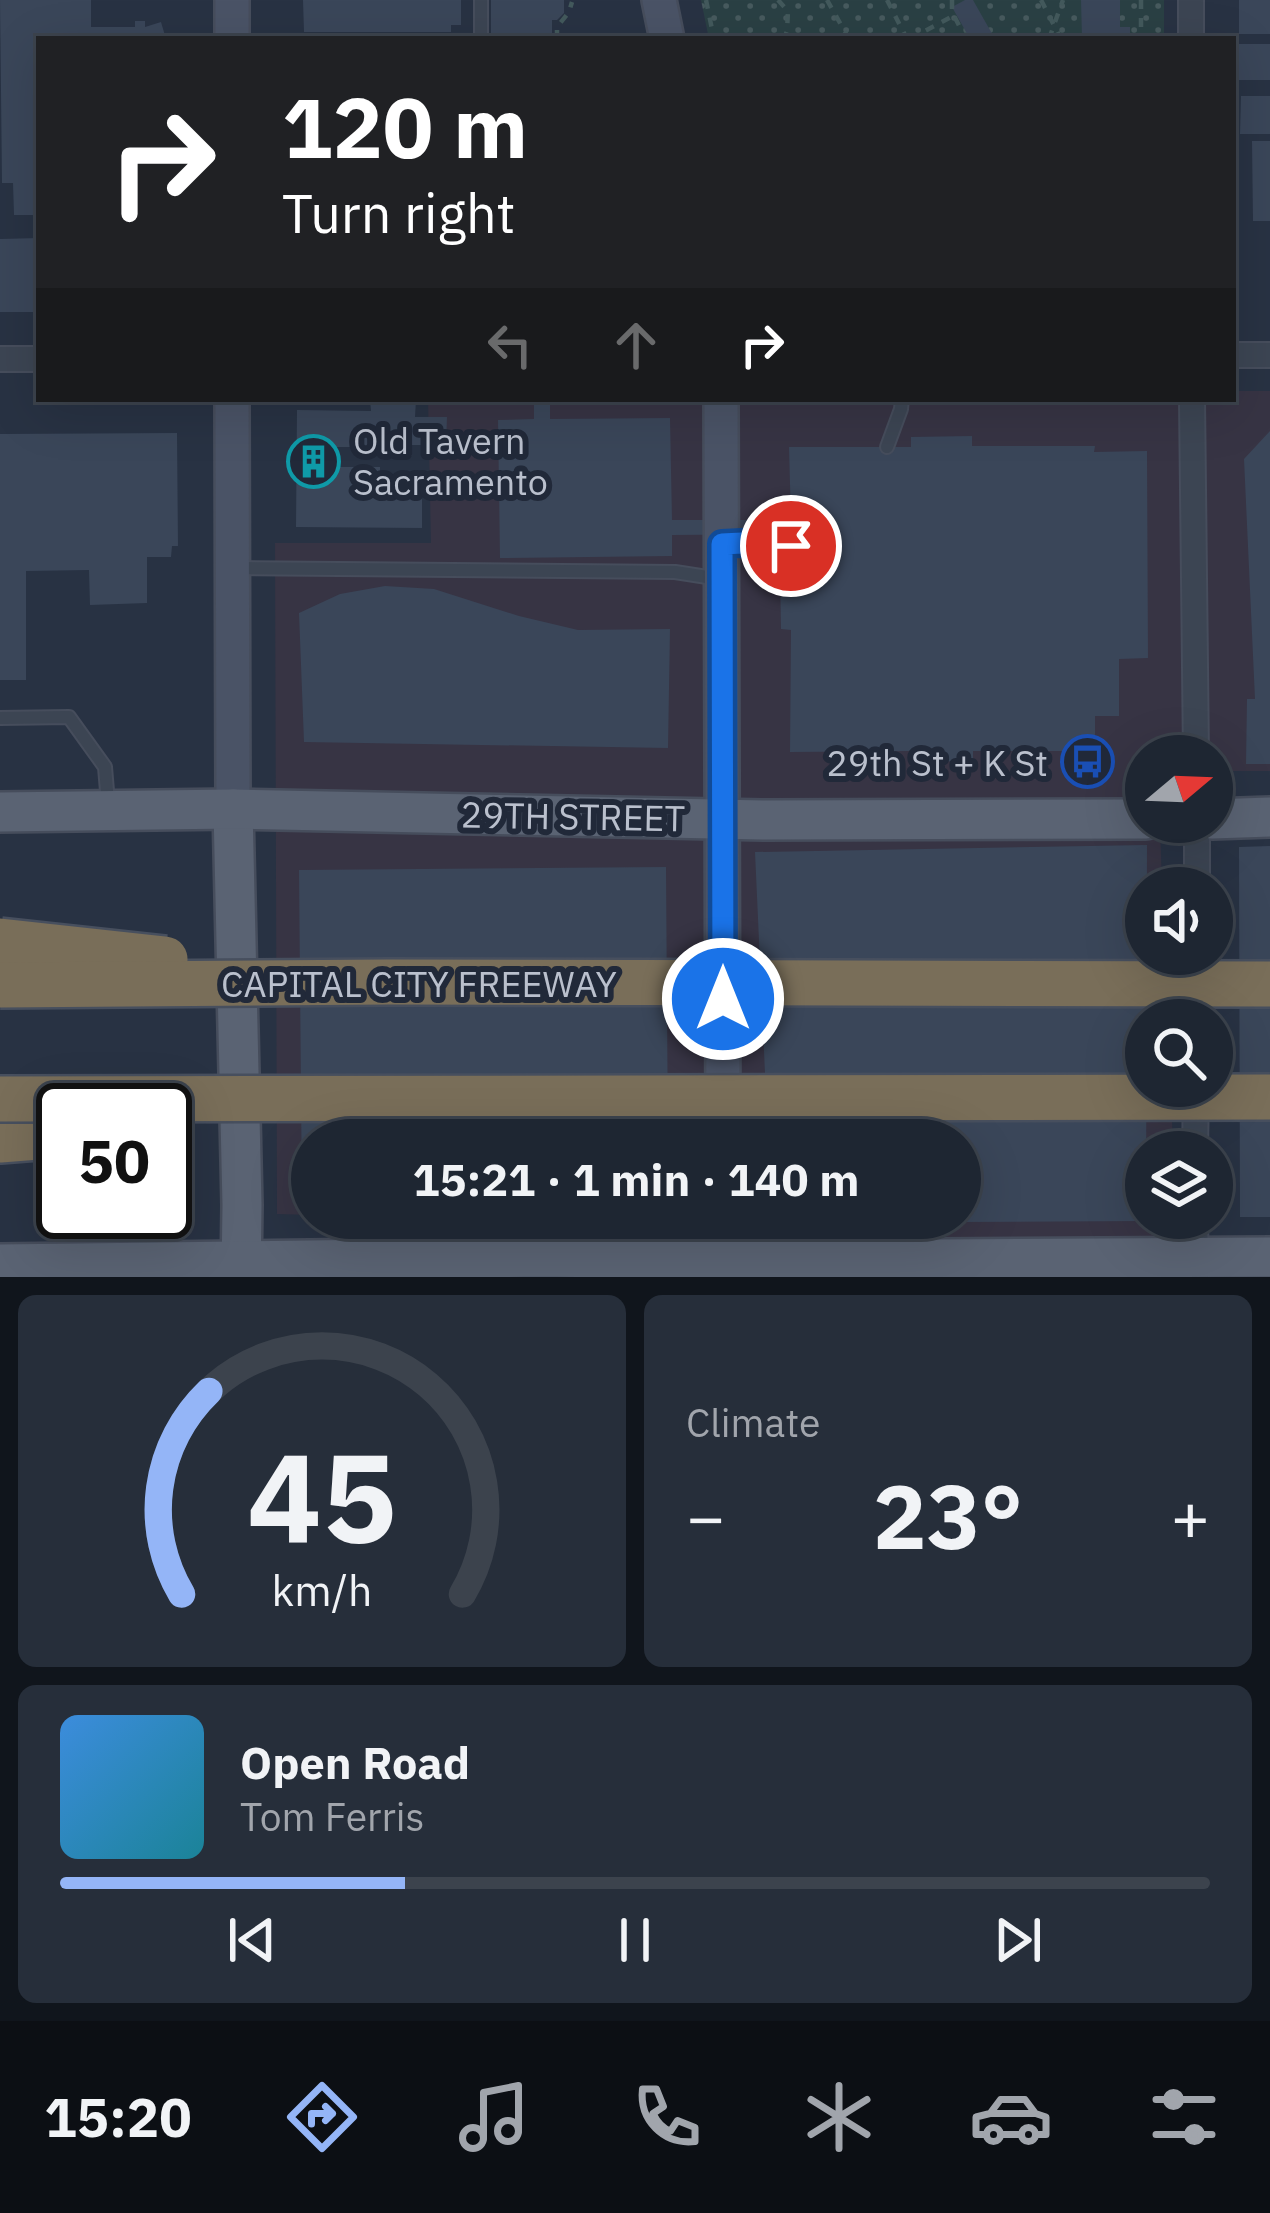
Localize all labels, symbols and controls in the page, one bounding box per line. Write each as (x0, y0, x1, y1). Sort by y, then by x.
text: 120 m (282, 72, 528, 181)
icon: right (84, 84, 240, 240)
text: Turn right (282, 178, 516, 248)
icon: left (477, 312, 543, 378)
icon: ahead (603, 312, 669, 378)
icon: right (729, 312, 795, 378)
place label: Old Tavern Sacramento (353, 417, 548, 505)
building icon: Old Tavern Sacramento (286, 433, 342, 489)
pin (740, 495, 842, 597)
icon: arrive (758, 513, 824, 579)
bus stop icon: 29th St + K St (1059, 734, 1115, 790)
north arrow (1125, 735, 1233, 843)
map controls (1125, 735, 1233, 1239)
place label: 29th St + K St (826, 739, 1048, 786)
street label: 29TH STREET (460, 791, 686, 841)
button: sound (1125, 867, 1233, 975)
position arrow (660, 936, 786, 1062)
street label: CAPITAL CITY FREEWAY (221, 960, 617, 1007)
button: search (1125, 999, 1233, 1107)
speed limit sign: 50 (36, 1083, 192, 1239)
button: layers (1125, 1131, 1233, 1239)
text: 15:21 · 1 min · 140 m (413, 1150, 859, 1208)
text: Climate (686, 1397, 820, 1448)
text: 45 (247, 1415, 397, 1577)
text: 23° (873, 1457, 1023, 1574)
text: − (686, 1473, 726, 1559)
text: + (1170, 1473, 1210, 1559)
text: km/h (272, 1562, 372, 1618)
text: Open Road (240, 1733, 470, 1791)
text: Tom Ferris (240, 1791, 424, 1842)
icon: previous (219, 1907, 285, 1973)
icon: pause (602, 1907, 668, 1973)
icon: next (985, 1907, 1051, 1973)
icon: directions (280, 2075, 364, 2159)
icon: music (452, 2075, 536, 2159)
icon: phone (625, 2075, 709, 2159)
icon: climate (797, 2075, 881, 2159)
icon: car (969, 2075, 1053, 2159)
icon: filters (1142, 2075, 1226, 2159)
text: 15:20 (44, 2082, 192, 2152)

